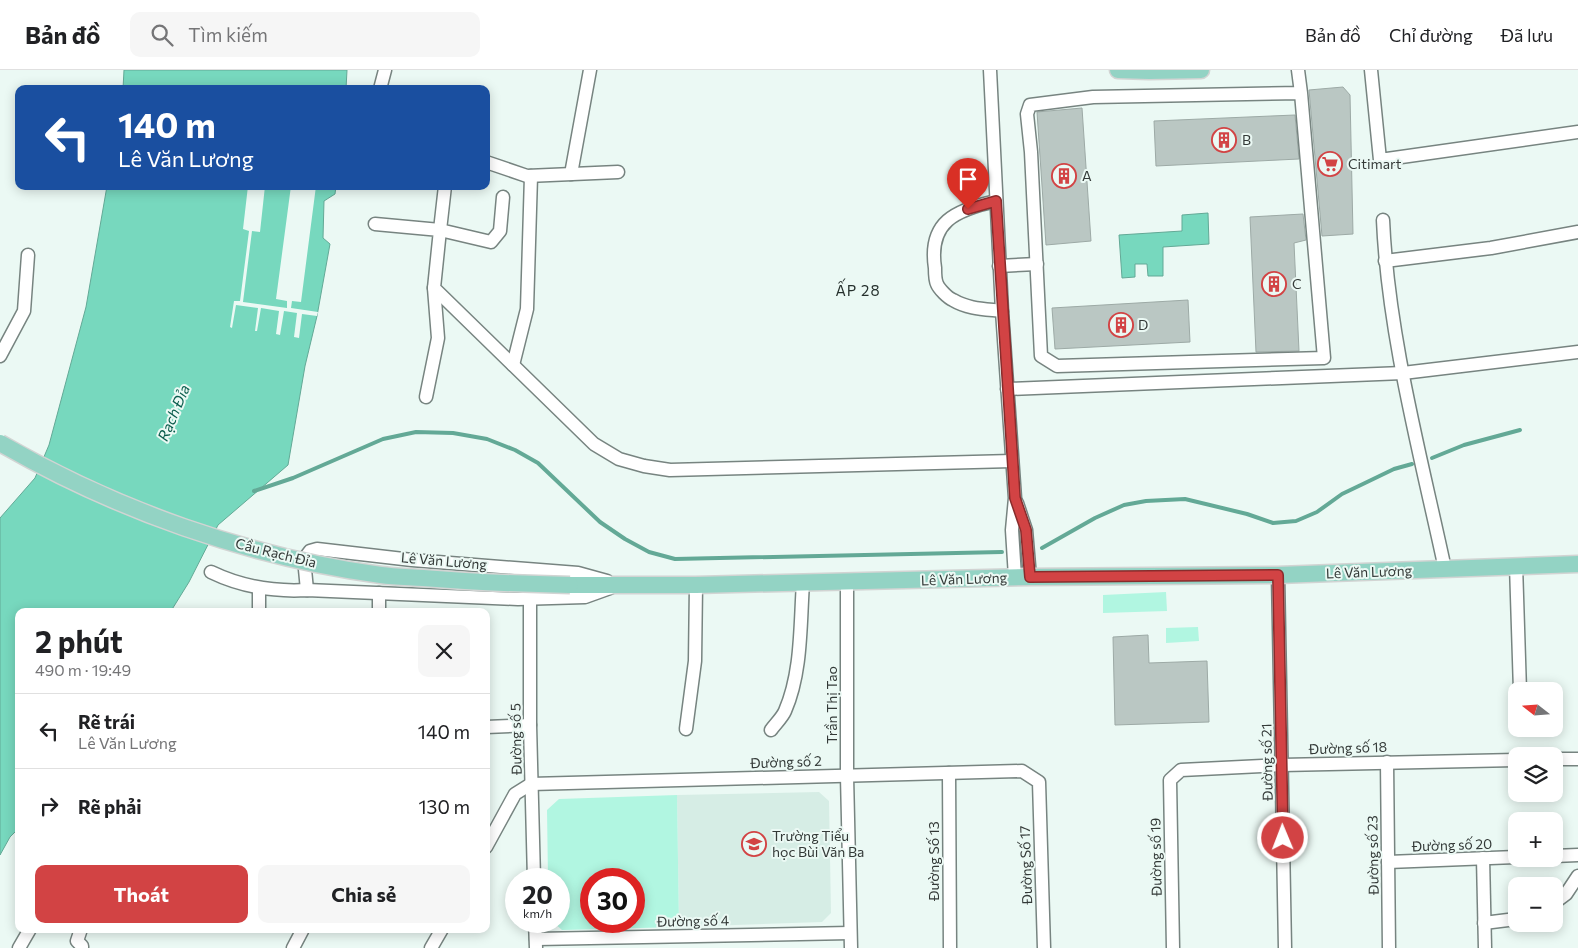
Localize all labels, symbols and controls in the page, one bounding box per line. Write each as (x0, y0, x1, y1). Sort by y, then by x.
search box (130, 12, 480, 57)
text: Bản đồ (25, 20, 100, 49)
icon: search (148, 21, 176, 49)
text: Tìm kiếm (188, 23, 268, 46)
text: Bản đồ (1305, 24, 1361, 46)
text: Chỉ đường (1389, 24, 1473, 46)
text: Đã lưu (1501, 24, 1553, 46)
text: 140 m (118, 102, 216, 145)
icon: left (35, 105, 100, 170)
building icon: B (1211, 127, 1237, 153)
place label: B (1242, 131, 1251, 148)
text: Lê Văn Lương (118, 145, 254, 172)
supermarket icon: Citimart (1317, 151, 1343, 177)
place label: Citimart (1348, 155, 1402, 172)
pin (947, 158, 989, 209)
building icon: A (1051, 163, 1077, 189)
icon: arrive (954, 165, 982, 193)
place label: A (1082, 167, 1092, 184)
building icon: C (1261, 271, 1287, 297)
place label: C (1292, 275, 1302, 292)
district label: ẤP 28 (835, 278, 881, 299)
building icon: D (1108, 312, 1134, 338)
place label: D (1138, 316, 1148, 333)
water label: Rạch Đỉa (153, 382, 193, 443)
street label: Cầu Rạch Đỉa (234, 534, 318, 571)
street label: Lê Văn Lương (400, 548, 488, 573)
street label: Lê Văn Lương (1326, 561, 1413, 582)
street label: Lê Văn Lương (921, 568, 1008, 589)
text: 2 phút (35, 622, 123, 659)
button: close (418, 625, 470, 677)
text: 490 m · 19:49 (35, 660, 131, 679)
street label: Trần Thị Tao (823, 666, 840, 744)
north arrow (1508, 682, 1562, 738)
map controls (1508, 682, 1563, 932)
street label: Đường số 5 (506, 703, 525, 776)
text: Rẽ trái (78, 710, 135, 733)
icon: left (35, 717, 63, 745)
text: 140 m (418, 720, 470, 743)
street label: Đường số 21 (1257, 723, 1276, 802)
text: Lê Văn Lương (78, 733, 177, 752)
street label: Đường số 18 (1308, 738, 1387, 757)
button: layers (1508, 747, 1563, 802)
street label: Đường số 2 (749, 752, 822, 771)
icon: right (35, 792, 63, 820)
text: Rẽ phải (78, 795, 142, 818)
text: 130 m (418, 795, 470, 818)
position arrow (1256, 811, 1308, 863)
button: + (1508, 812, 1563, 867)
street label: Đường số 23 (1363, 815, 1382, 896)
street label: Đường số 19 (1146, 818, 1165, 897)
street label: Đường Số 13 (925, 821, 942, 902)
street label: Đường Số 17 (1016, 825, 1035, 906)
place label: Trường Tiểu học Bùi Văn Ba (772, 827, 864, 860)
school or university icon: Trường Tiểu học Bùi Văn Ba (741, 831, 767, 857)
street label: Đường số 20 (1410, 835, 1493, 854)
button: Thoát (35, 865, 248, 923)
button: Chia sẻ (258, 865, 470, 923)
speed limit sign: 30 (580, 868, 645, 933)
button: − (1508, 877, 1563, 932)
text: 20 (522, 879, 553, 909)
text: km/h (523, 906, 552, 920)
street label: Đường số 4 (656, 911, 730, 930)

